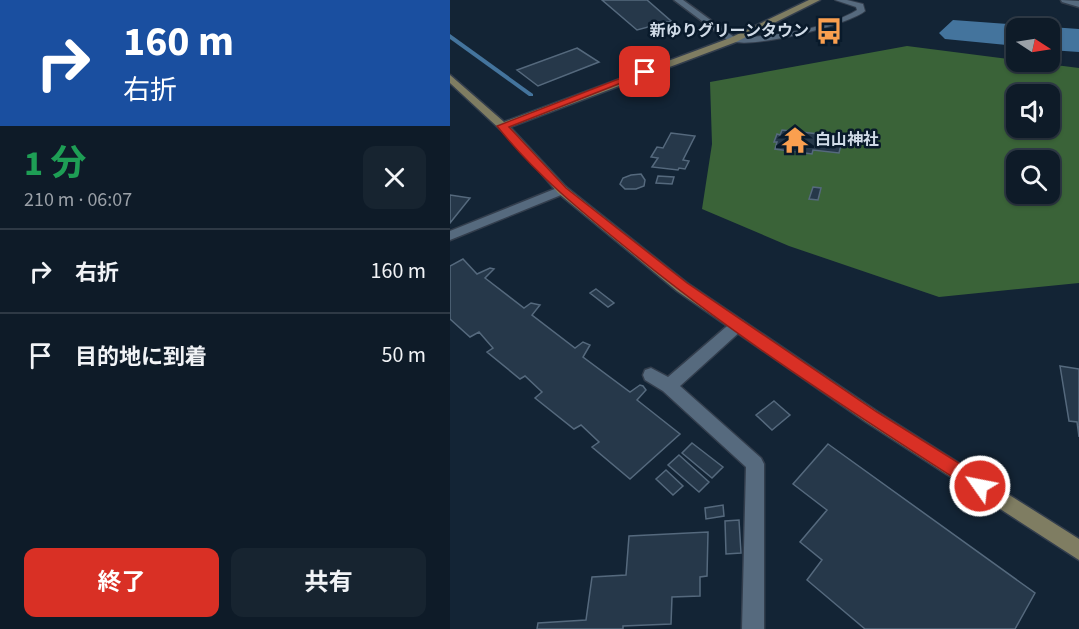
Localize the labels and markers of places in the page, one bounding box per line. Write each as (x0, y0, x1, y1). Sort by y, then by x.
bus stop icon: 新ゆりグリーンタウン (814, 16, 844, 46)
place label: 新ゆりグリーンタウン (650, 20, 809, 42)
pin (619, 46, 670, 97)
temple icon: 白山神社 (780, 125, 810, 155)
place label: 白山神社 (815, 129, 879, 151)

